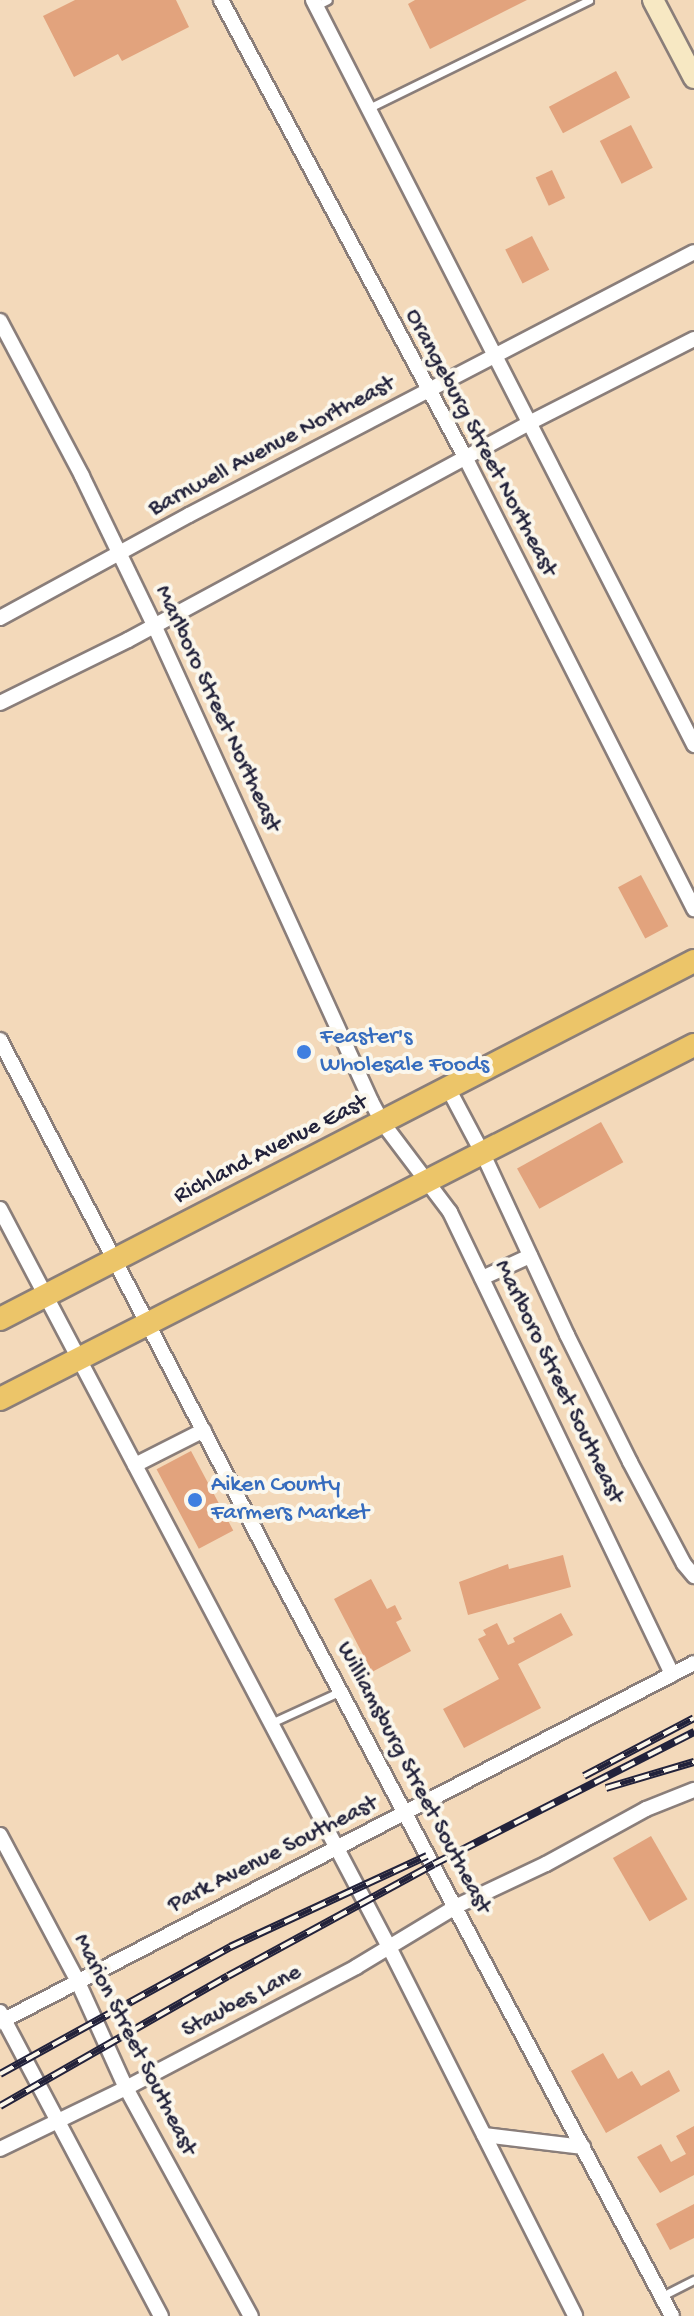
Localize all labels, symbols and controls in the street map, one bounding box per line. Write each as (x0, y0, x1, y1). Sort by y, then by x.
street label: Orangeburg Street Northeast (397, 304, 563, 582)
street label: Barnwell Avenue Northeast (144, 370, 400, 524)
street label: Marlboro Street Northeast (147, 581, 287, 837)
place label: Feaster's Wholesale Foods (320, 1024, 489, 1080)
marker: Feaster's Wholesale Foods (295, 1043, 313, 1061)
street label: Richland Avenue East (169, 1089, 373, 1211)
street label: Marlboro Street Southeast (487, 1256, 629, 1508)
place label: Aiken County Farmers Market (211, 1472, 369, 1528)
marker: Aiken County Farmers Market (186, 1491, 204, 1509)
street label: Williamsburg Street Southeast (329, 1637, 497, 1919)
street label: Park Avenue Southeast (163, 1790, 383, 1920)
street label: Marion Street Southeast (66, 1929, 202, 2161)
street label: Staubes Lane (177, 1959, 307, 2045)

